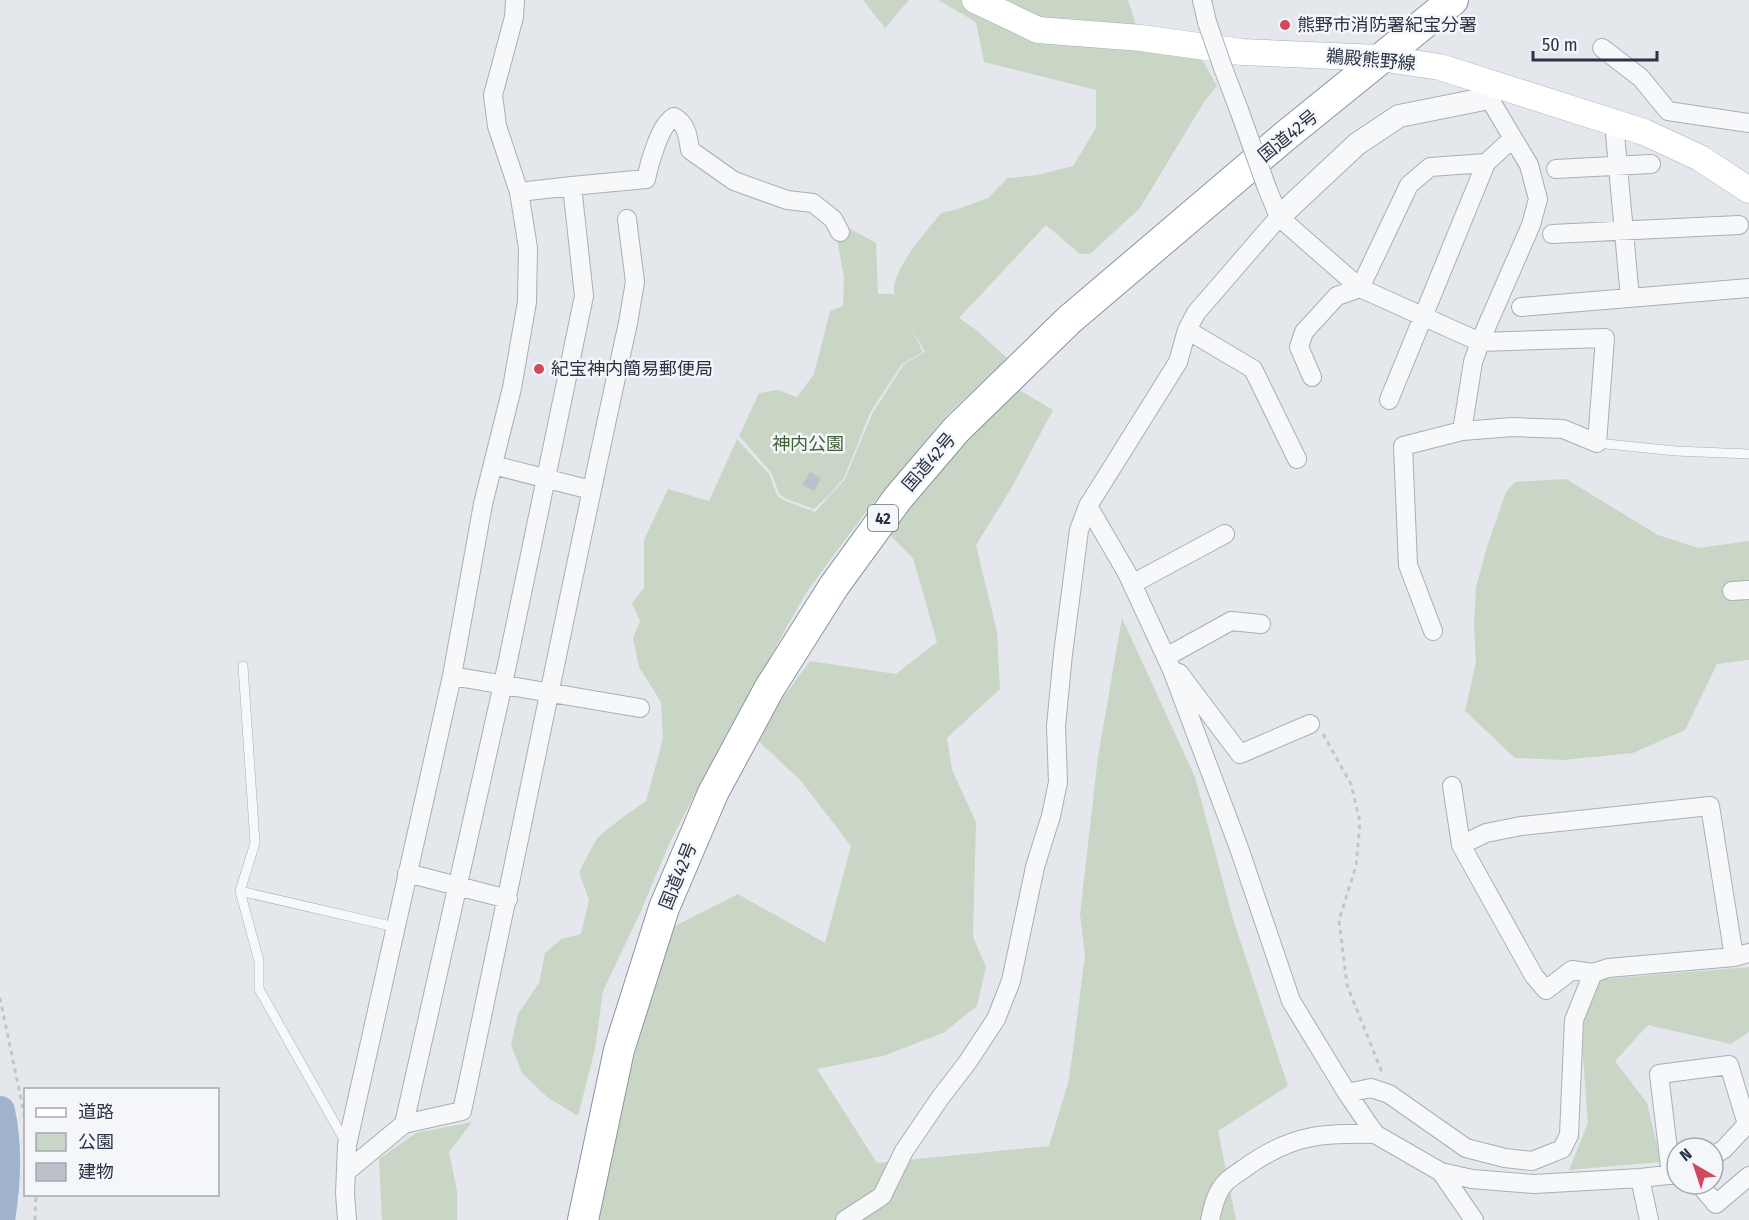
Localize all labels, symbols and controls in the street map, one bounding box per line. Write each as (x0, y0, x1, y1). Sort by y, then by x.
place label: 熊野市消防署紀宝分署 (1297, 14, 1477, 36)
marker: 熊野市消防署紀宝分署 (1278, 18, 1292, 32)
scale bar (1533, 24, 1658, 62)
text: 50 m (1542, 34, 1578, 56)
street label: 鵜殿熊野線 (1325, 45, 1417, 75)
street label: 国道42号 (1254, 105, 1322, 167)
place label: 紀宝神内簡易郵便局 (551, 358, 713, 380)
marker: 紀宝神内簡易郵便局 (532, 362, 546, 376)
street label: 国道42号 (898, 428, 960, 496)
park label: 神内公園 (772, 433, 844, 455)
road number: 42 (868, 505, 898, 531)
street label: 国道42号 (655, 839, 701, 913)
legend (24, 1088, 219, 1196)
text: 道路 (78, 1101, 114, 1123)
text: 公園 (78, 1131, 114, 1153)
north arrow (1665, 1136, 1725, 1196)
text: N (1676, 1144, 1696, 1165)
text: 建物 (78, 1161, 114, 1183)

